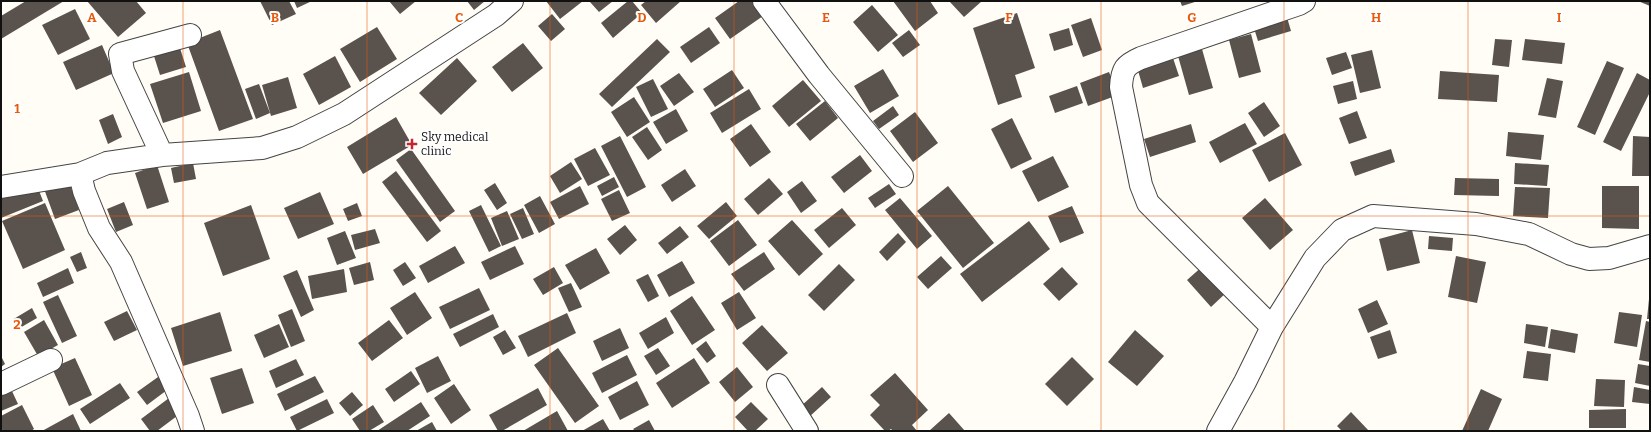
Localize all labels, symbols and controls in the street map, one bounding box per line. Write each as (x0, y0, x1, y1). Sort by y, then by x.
text: A (87, 10, 97, 25)
text: B (271, 10, 279, 25)
text: C (455, 10, 463, 25)
text: D (637, 10, 647, 25)
text: E (822, 10, 830, 25)
text: F (1005, 10, 1013, 25)
text: G (1187, 10, 1197, 25)
text: H (1371, 10, 1381, 25)
text: I (1557, 10, 1562, 25)
text: 1 (14, 101, 20, 116)
place label: Sky medical clinic (421, 130, 489, 158)
marker: Sky medical clinic (406, 138, 418, 150)
text: 2 (13, 317, 21, 332)

